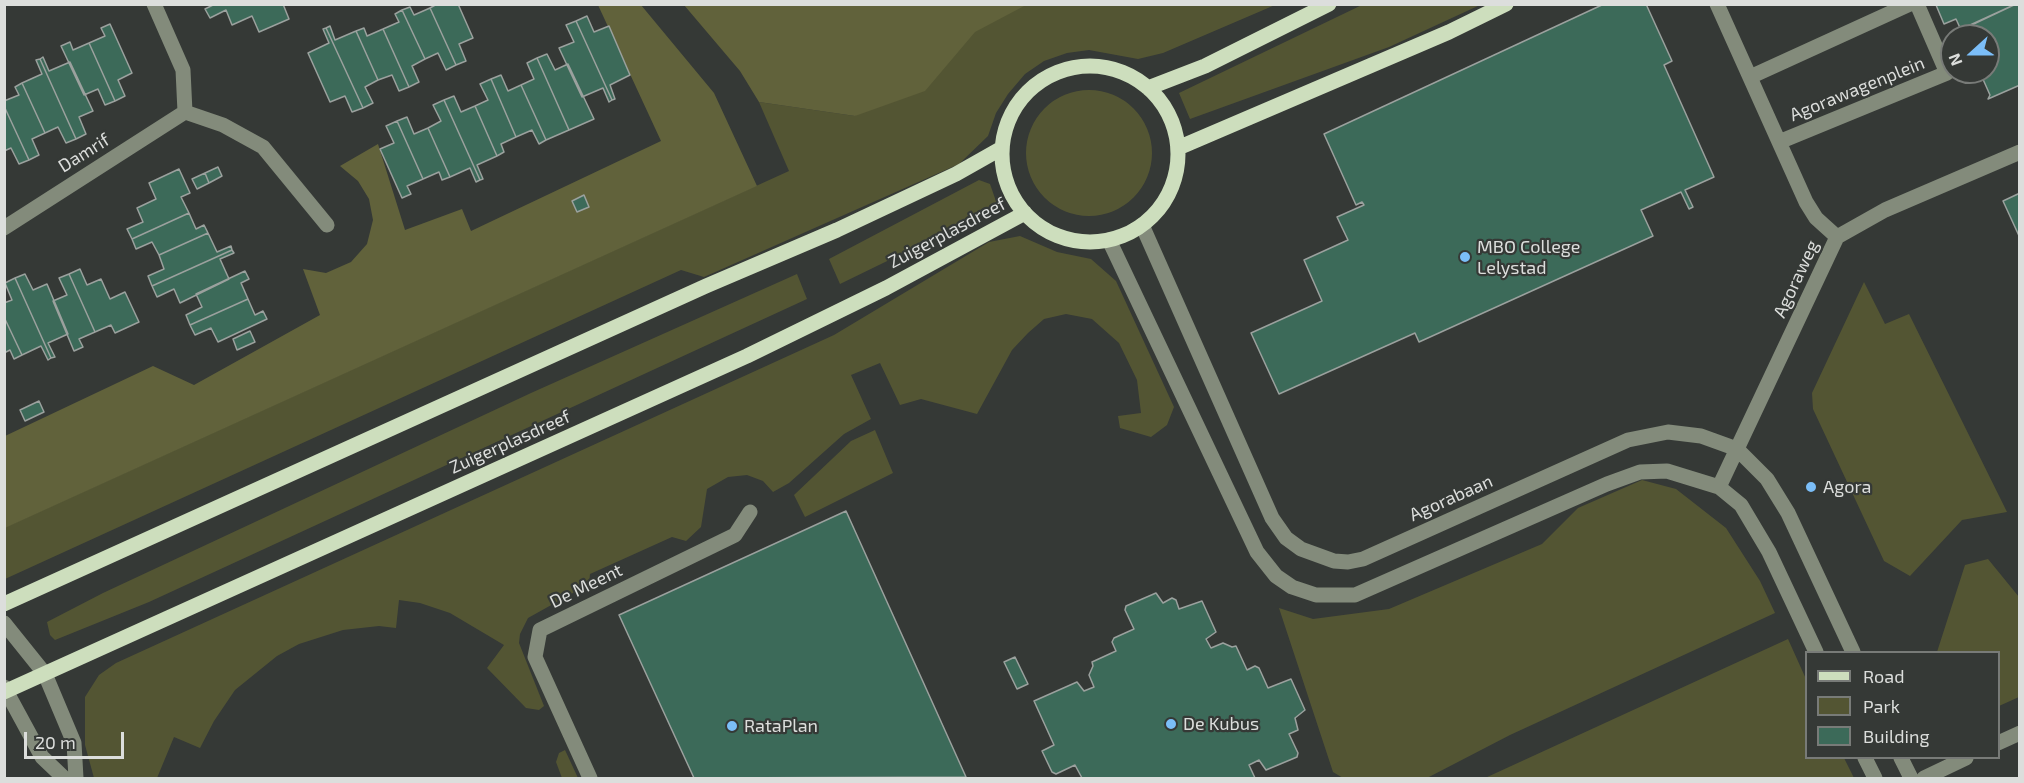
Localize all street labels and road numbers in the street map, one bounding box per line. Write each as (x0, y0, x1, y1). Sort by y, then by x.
street label: Agorawagenplein (1786, 52, 1928, 126)
street label: Damrif (54, 129, 114, 177)
street label: Zuigerplasdreef (885, 193, 1009, 273)
street label: Agoraweg (1769, 237, 1823, 321)
street label: Zuigerplasdreef (446, 406, 574, 478)
street label: Agorabaan (1406, 470, 1496, 526)
street label: De Meent (546, 559, 626, 613)

